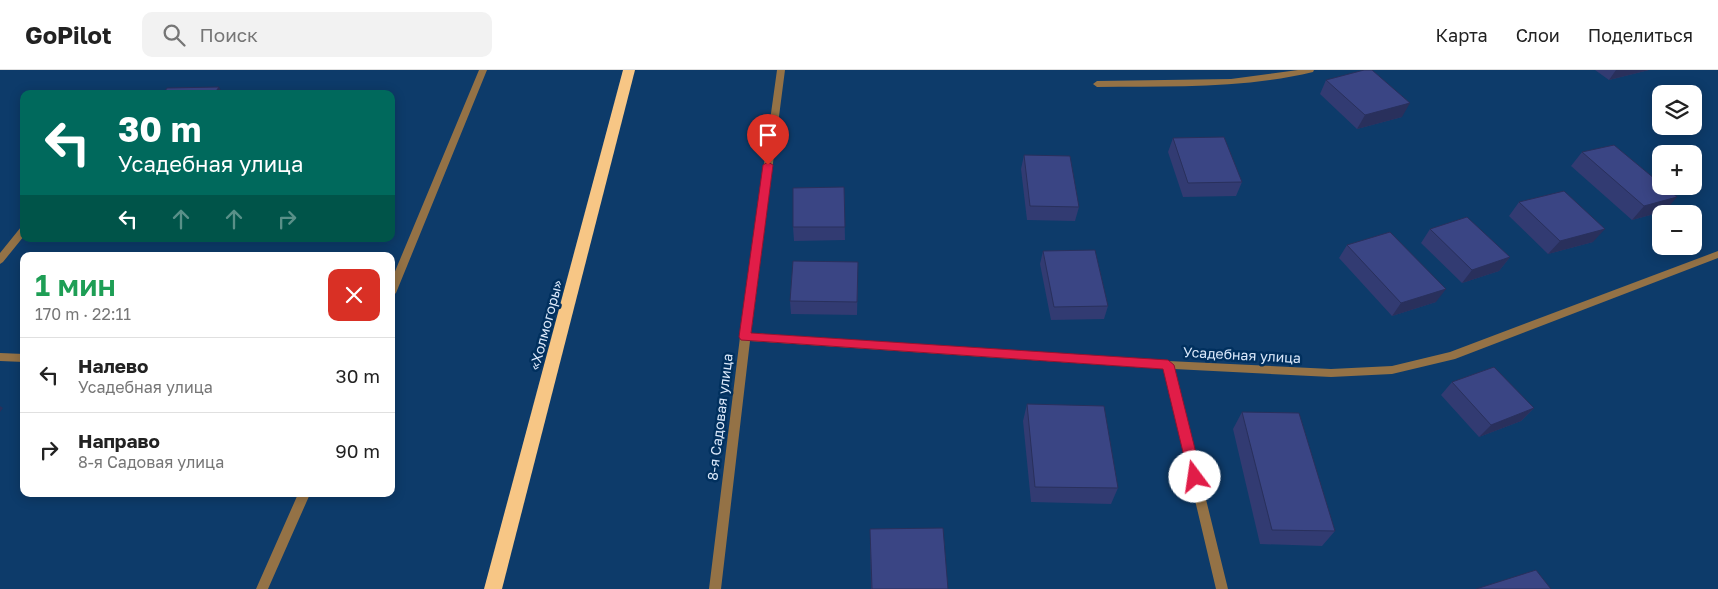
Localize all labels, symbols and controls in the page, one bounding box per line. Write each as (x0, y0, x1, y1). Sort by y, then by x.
search box (142, 12, 492, 57)
text: GoPilot (25, 20, 112, 49)
icon: search (160, 21, 188, 49)
text: Поиск (200, 23, 258, 46)
text: Карта (1436, 24, 1488, 46)
text: Слои (1516, 24, 1560, 46)
text: Поделиться (1588, 24, 1693, 46)
map controls (1652, 85, 1702, 255)
button: layers (1652, 85, 1702, 135)
text: 30 m (118, 108, 201, 150)
icon: left (35, 110, 100, 175)
pin (747, 114, 789, 165)
icon: arrive (754, 121, 782, 149)
button: + (1652, 145, 1702, 195)
text: Усадебная улица (118, 150, 303, 177)
icon: left (114, 205, 142, 233)
icon: ahead (167, 205, 195, 233)
icon: ahead (220, 205, 248, 233)
icon: right (273, 205, 301, 233)
button: − (1652, 205, 1702, 255)
text: 1 мин (35, 267, 116, 303)
button: close (328, 269, 380, 321)
street label: «Холмогоры» (525, 278, 566, 372)
text: 170 m · 22:11 (35, 304, 131, 324)
street label: Усадебная улица (1183, 343, 1301, 366)
street label: 8-я Садовая улица (703, 352, 736, 481)
text: Налево (78, 354, 148, 377)
icon: left (35, 361, 63, 389)
text: 30 m (336, 364, 380, 387)
text: Усадебная улица (78, 377, 213, 397)
text: Направо (78, 429, 160, 452)
icon: right (35, 436, 63, 464)
text: 90 m (335, 439, 380, 462)
position arrow (1168, 450, 1220, 502)
text: 8-я Садовая улица (78, 452, 224, 472)

